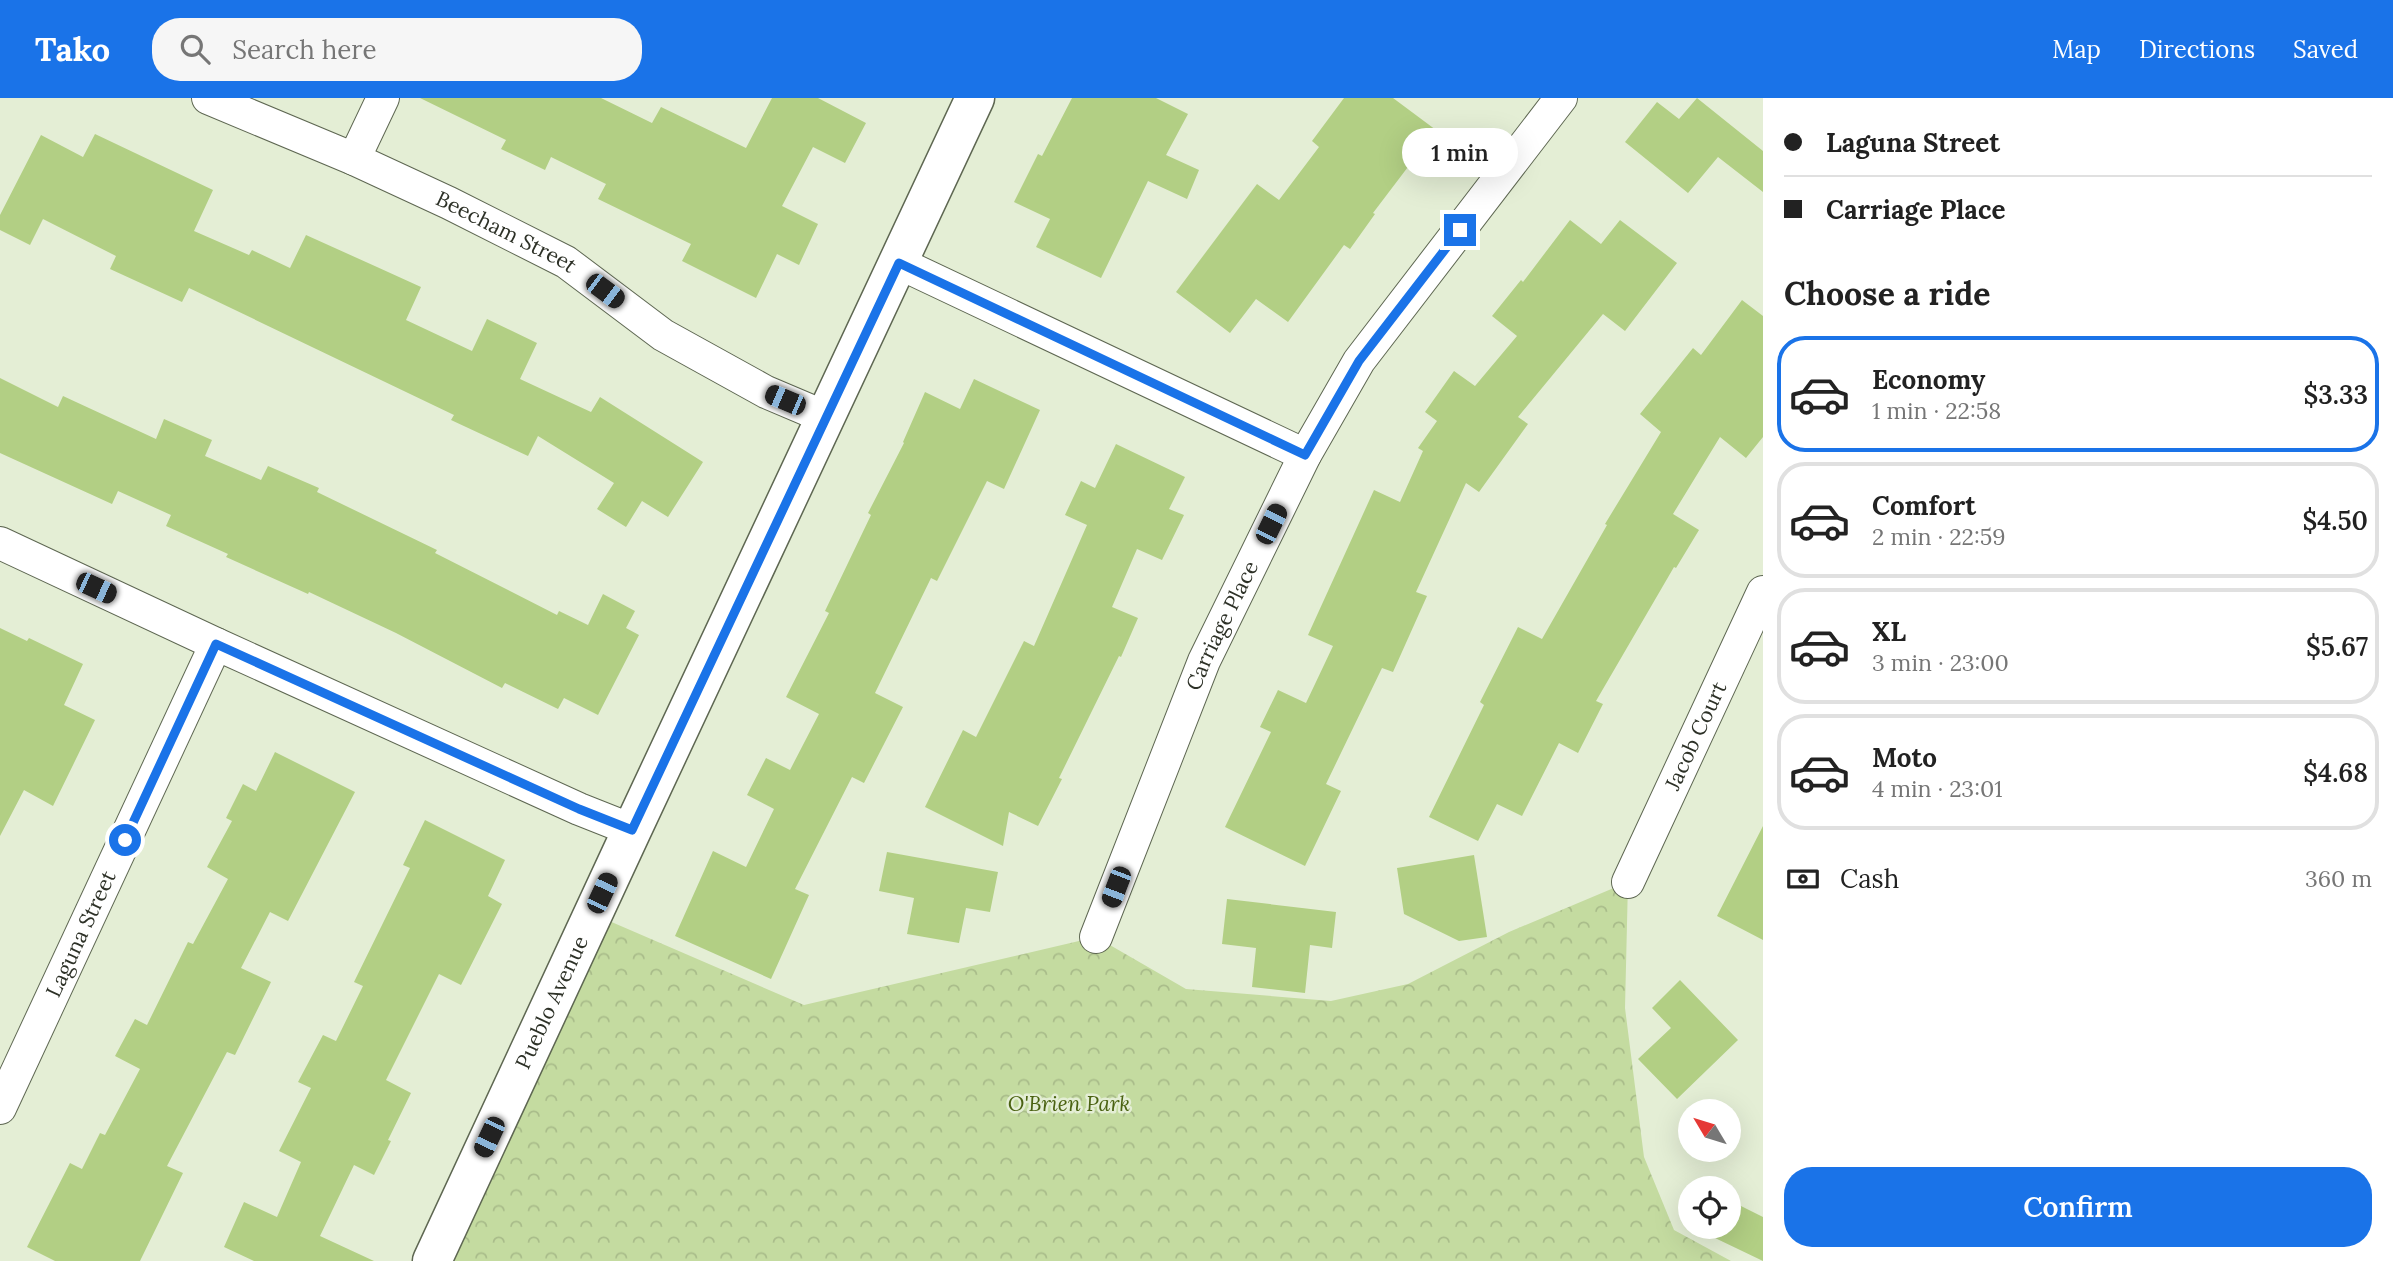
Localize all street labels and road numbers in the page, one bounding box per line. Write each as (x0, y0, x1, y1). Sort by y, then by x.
street label: Beecham Street (432, 185, 583, 279)
street label: Carriage Place (1180, 556, 1264, 694)
street label: Jacob Court (1658, 677, 1733, 795)
street label: Laguna Street (40, 865, 122, 1001)
street label: Pueblo Avenue (509, 931, 594, 1073)

